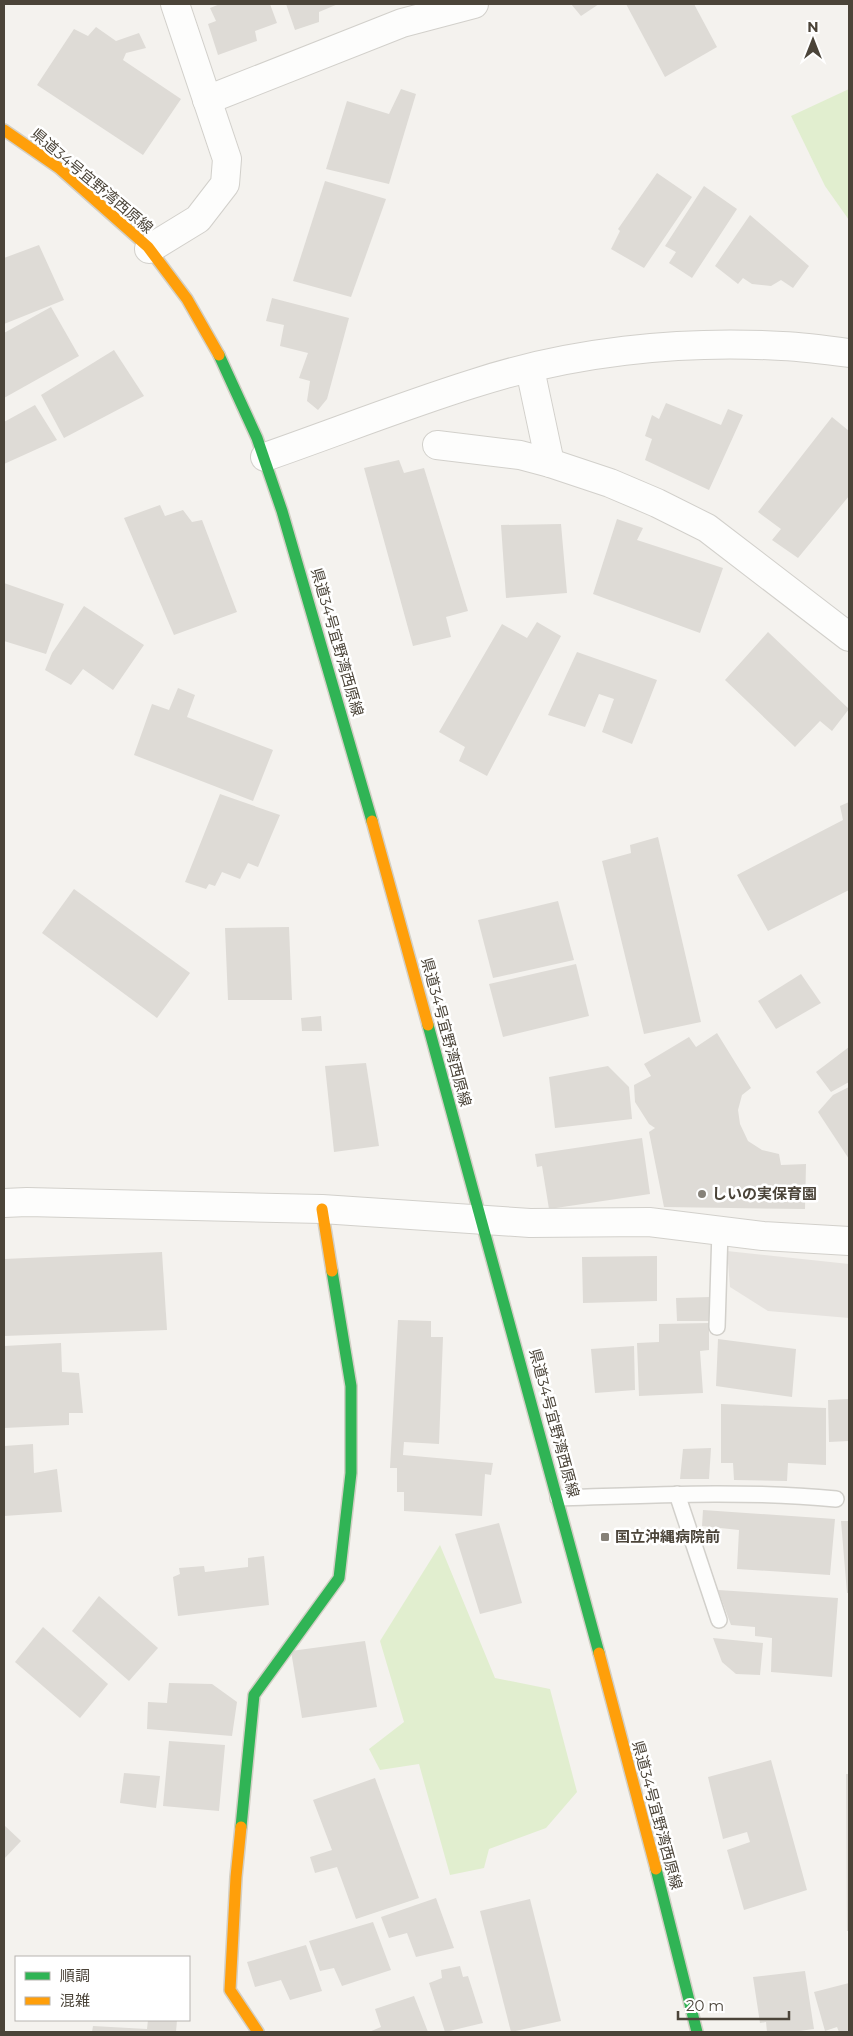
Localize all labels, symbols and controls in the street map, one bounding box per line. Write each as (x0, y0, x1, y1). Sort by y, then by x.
north arrow (788, 15, 838, 65)
text: N (807, 18, 819, 36)
street label: 県道34号宜野湾西原線 (27, 124, 157, 237)
street label: 県道34号宜野湾西原線 (307, 566, 368, 718)
street label: 県道34号宜野湾西原線 (417, 955, 476, 1108)
place label: しいの実保育園 (712, 1184, 817, 1203)
marker: しいの実保育園 (696, 1188, 708, 1200)
street label: 県道34号宜野湾西原線 (525, 1346, 584, 1499)
place label: 国立沖縄病院前 (615, 1527, 720, 1546)
marker: 国立沖縄病院前 (599, 1531, 611, 1543)
street label: 県道34号宜野湾西原線 (628, 1738, 687, 1891)
legend (15, 1956, 190, 2021)
text: 順調 (60, 1966, 90, 1985)
scale bar (678, 1988, 789, 2020)
text: 混雑 (60, 1991, 90, 2010)
text: 20 m (686, 1996, 724, 2015)

